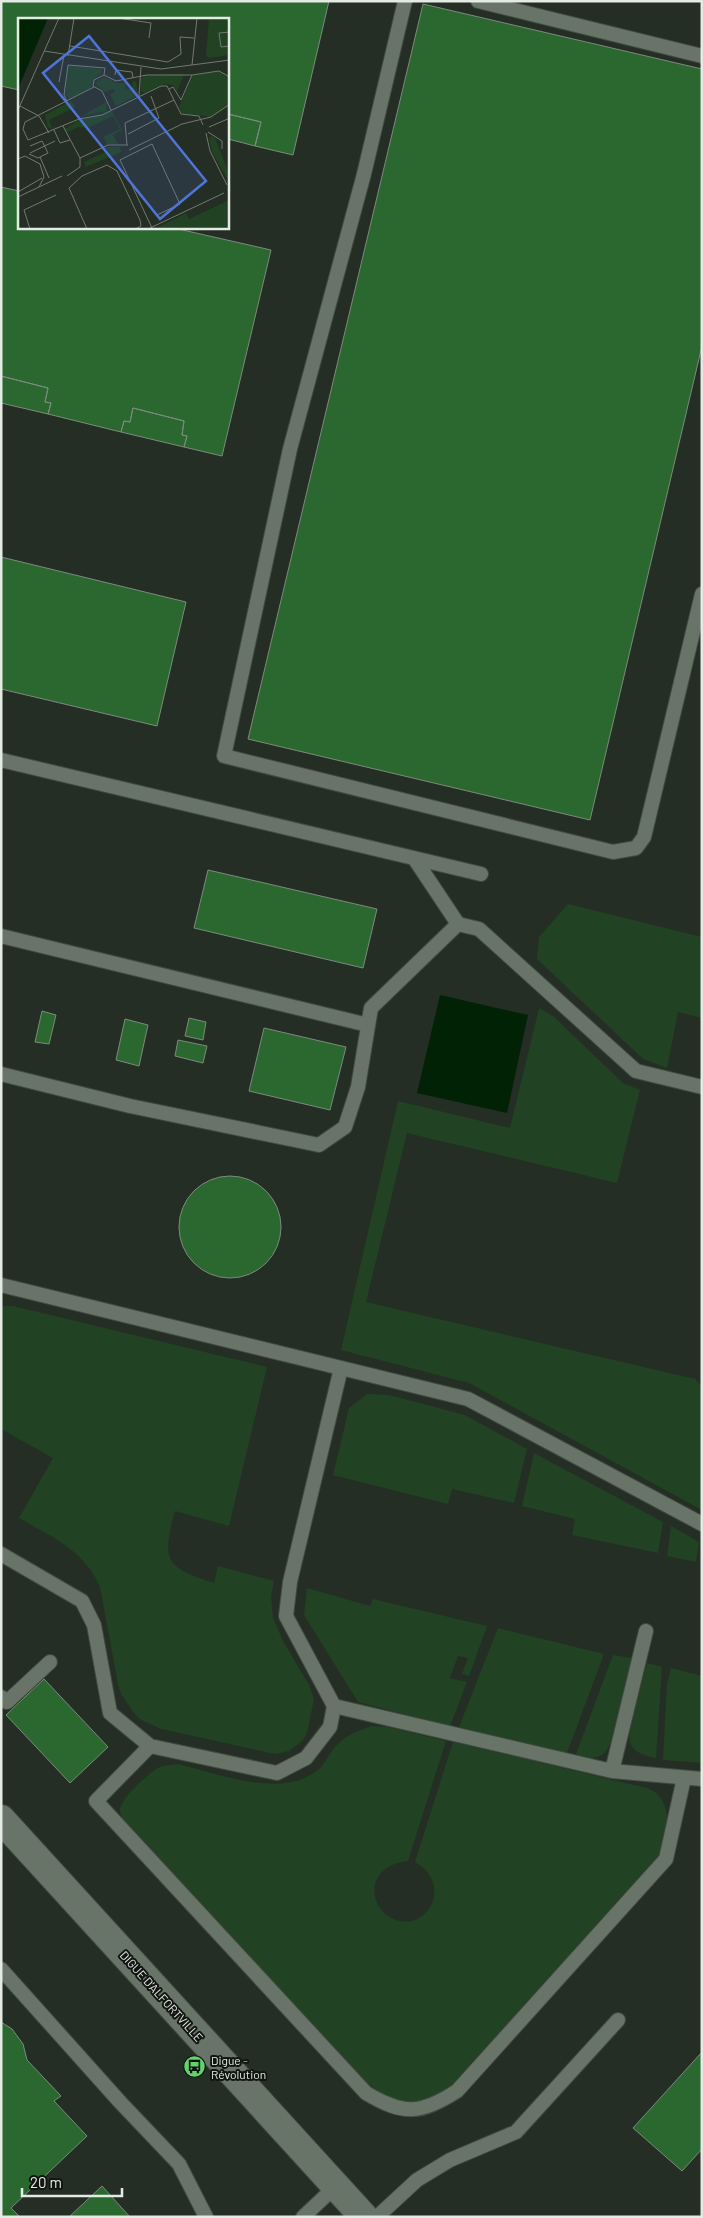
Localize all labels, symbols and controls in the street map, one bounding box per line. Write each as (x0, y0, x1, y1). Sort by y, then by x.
inset map (18, 18, 229, 229)
street label: DIGUE D'ALFORTVILLE (118, 1948, 206, 2044)
place label: Digue - Révolution (211, 2053, 266, 2081)
bus stop icon: Digue - Révolution (183, 2055, 207, 2079)
scale bar (22, 2166, 122, 2198)
text: 20 m (30, 2173, 62, 2191)

